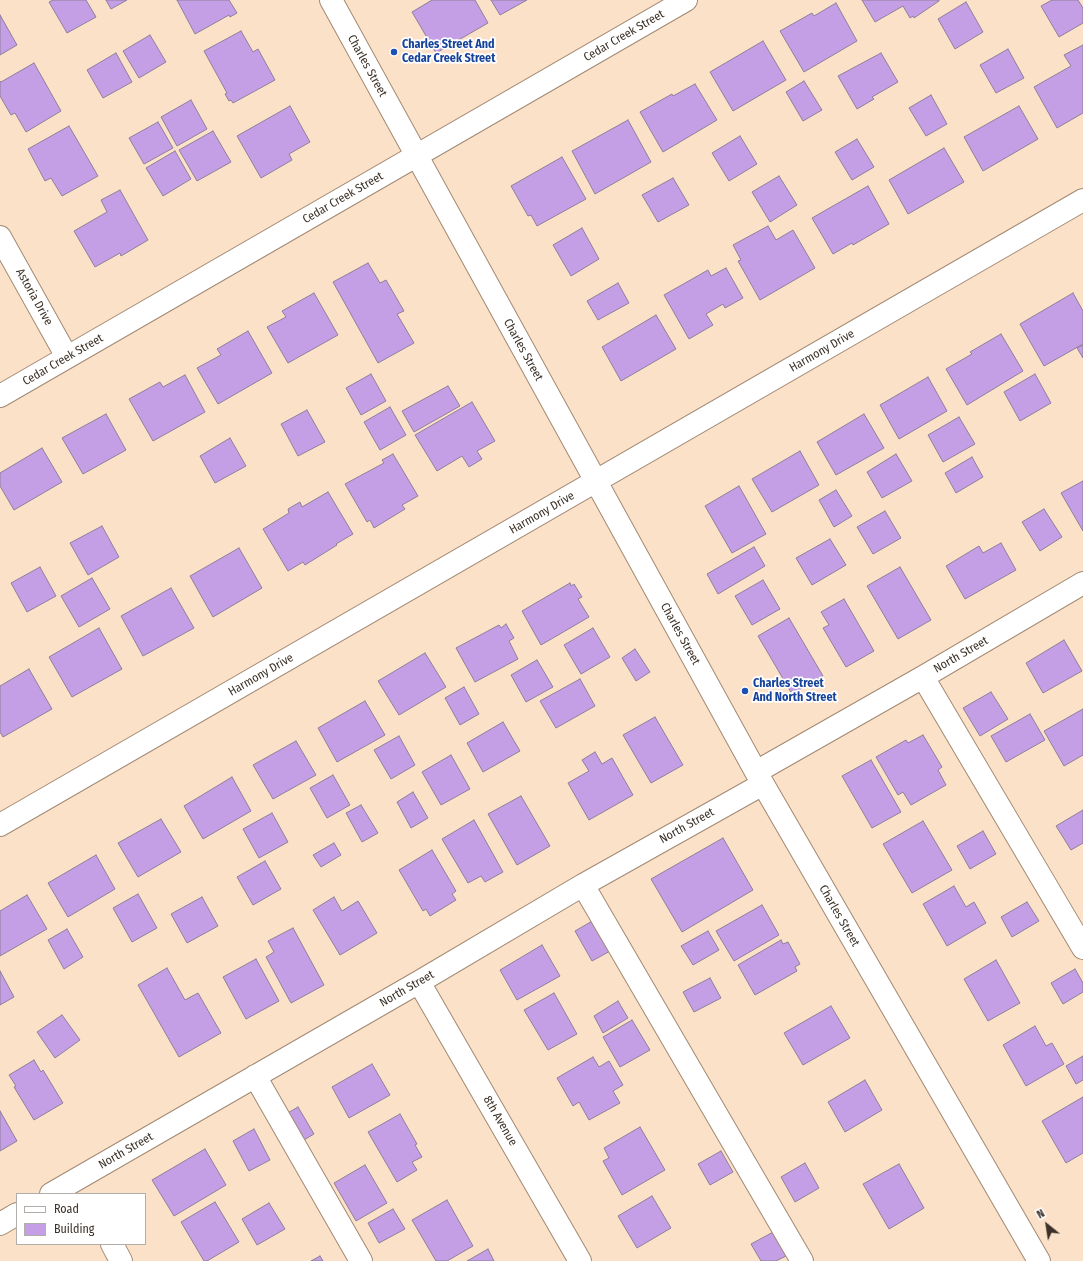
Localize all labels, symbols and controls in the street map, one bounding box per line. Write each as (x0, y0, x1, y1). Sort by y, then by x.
street label: Cedar Creek Street (581, 7, 667, 65)
street label: Charles Street (344, 32, 390, 100)
place label: Charles Street And Cedar Creek Street (402, 38, 495, 66)
marker: Charles Street And Cedar Creek Street (389, 47, 399, 57)
street label: Cedar Creek Street (300, 169, 386, 227)
street label: Astoria Drive (12, 266, 56, 328)
street label: Charles Street (500, 316, 546, 384)
street label: Harmony Drive (787, 327, 857, 375)
street label: Cedar Creek Street (20, 331, 106, 389)
street label: Harmony Drive (507, 489, 577, 537)
street label: Charles Street (657, 600, 703, 668)
street label: North Street (931, 634, 991, 676)
street label: Harmony Drive (226, 651, 296, 699)
place label: Charles Street And North Street (753, 677, 837, 705)
marker: Charles Street And North Street (740, 686, 750, 696)
street label: North Street (657, 805, 717, 847)
street label: Charles Street (816, 883, 862, 949)
street label: North Street (377, 968, 437, 1010)
street label: 8th Avenue (480, 1094, 520, 1148)
street label: North Street (96, 1130, 156, 1172)
legend (16, 1193, 146, 1245)
text: Road (54, 1202, 79, 1216)
north arrow (1027, 1205, 1067, 1245)
text: N (1035, 1207, 1047, 1221)
text: Building (54, 1222, 94, 1236)

